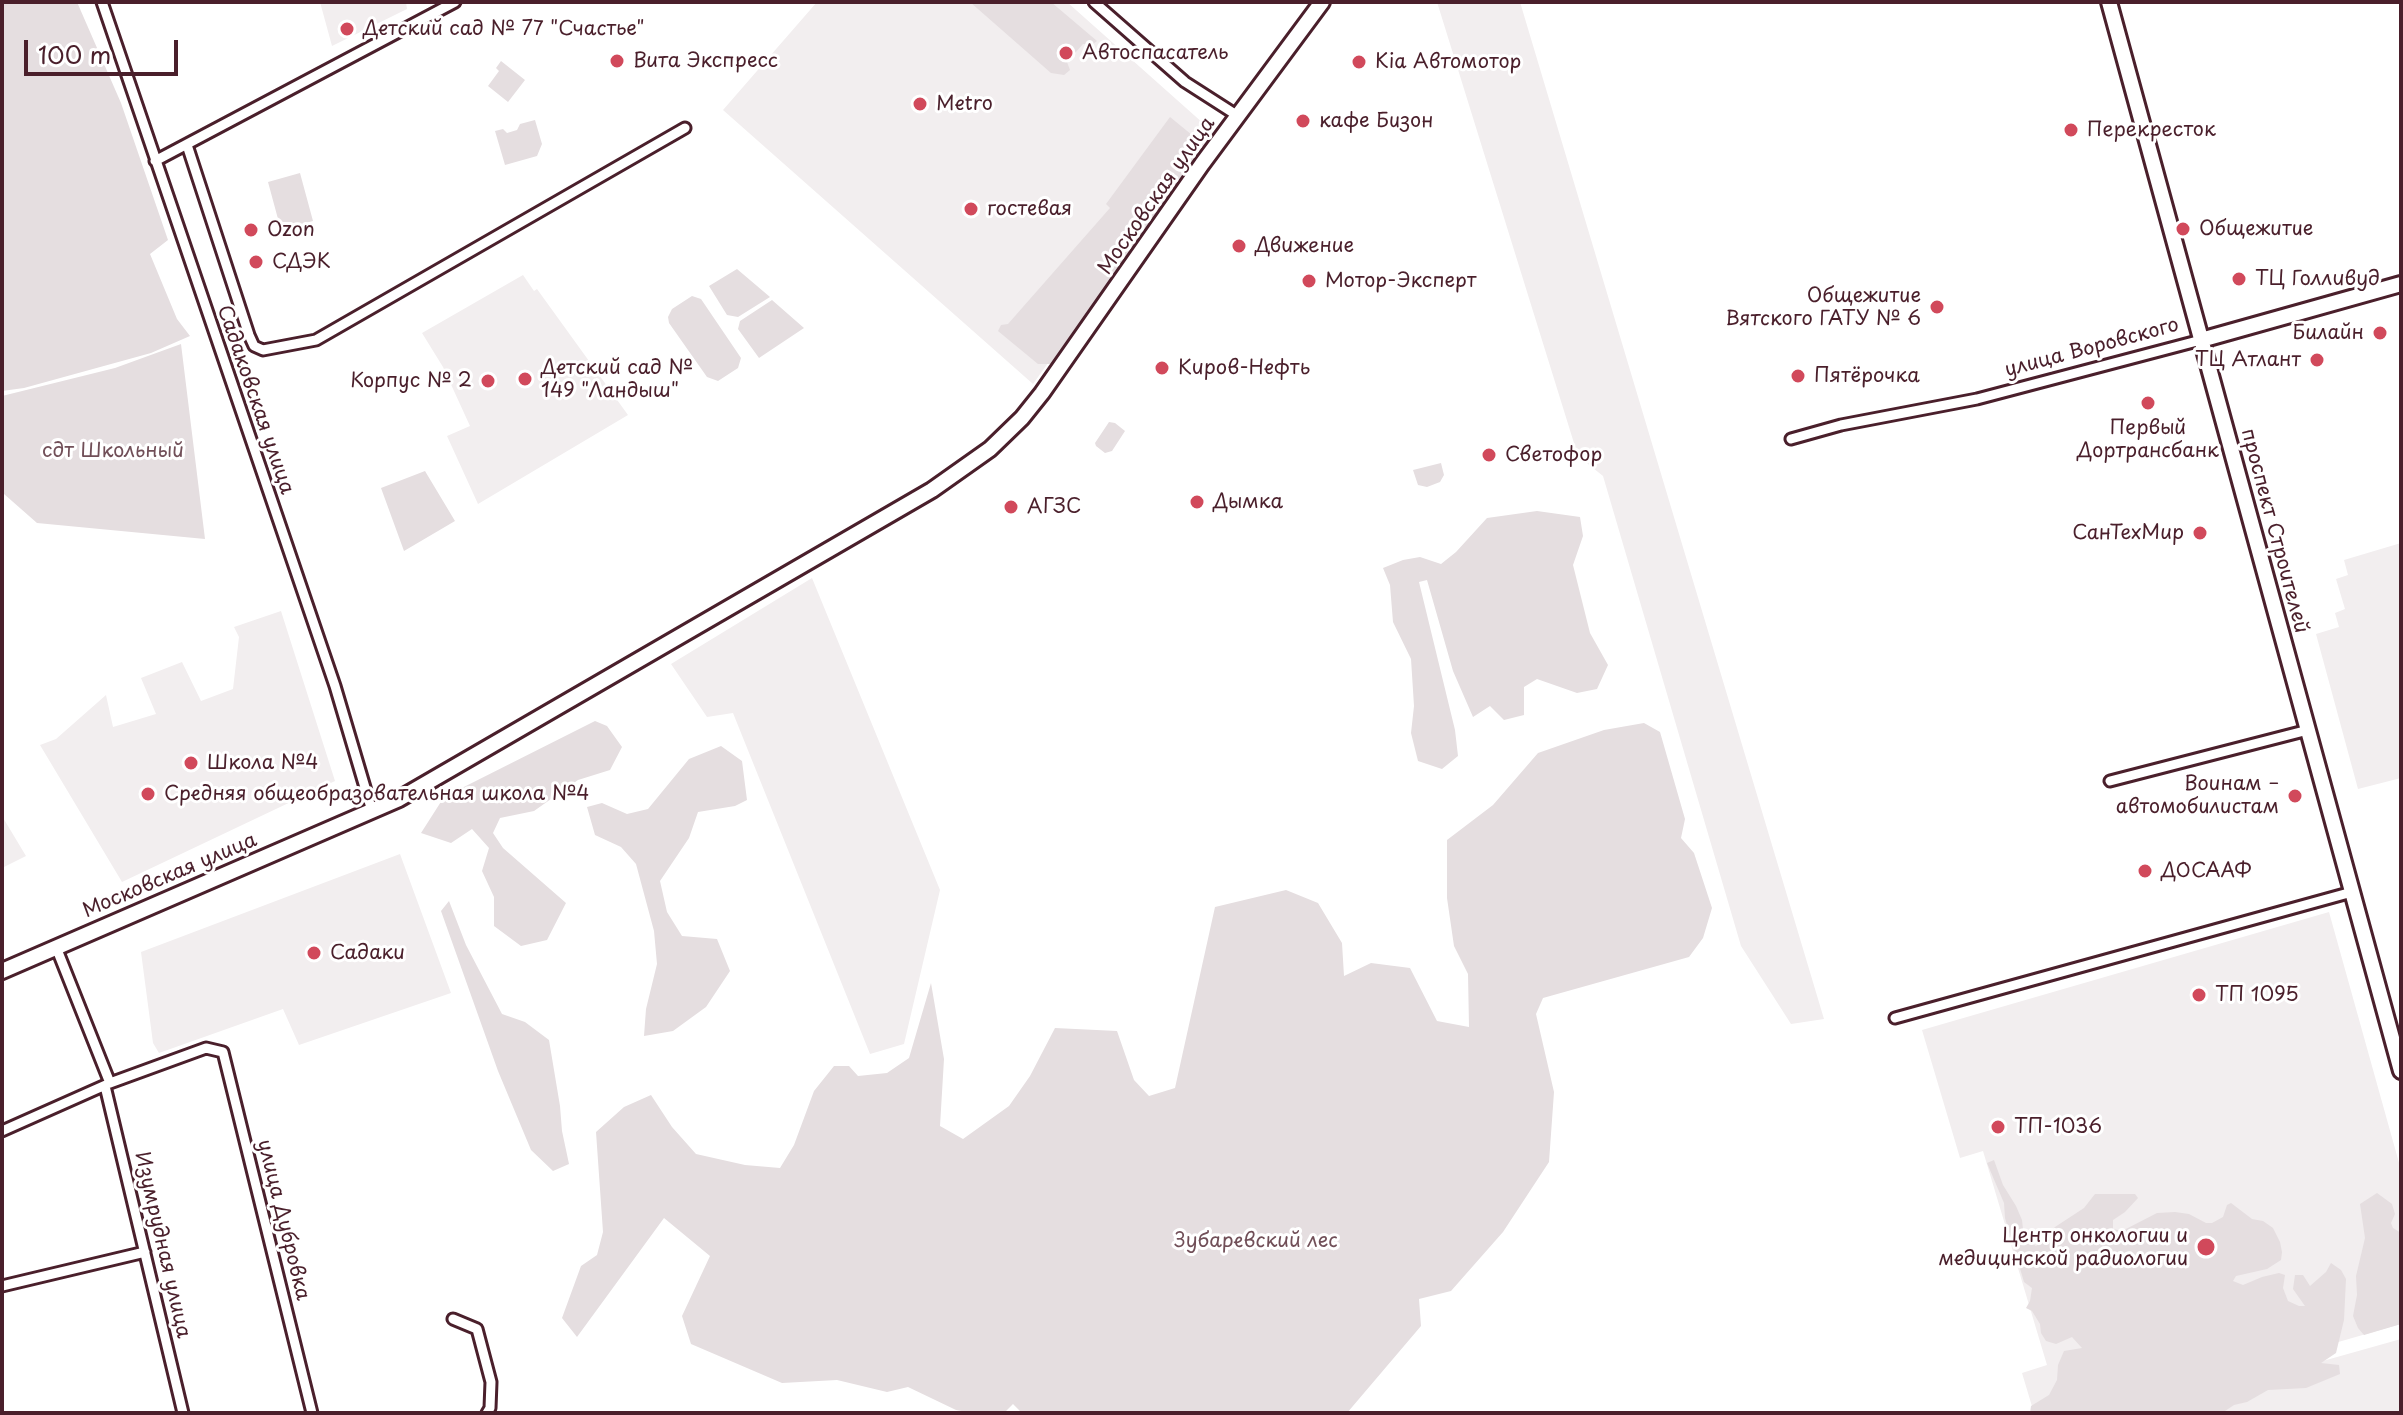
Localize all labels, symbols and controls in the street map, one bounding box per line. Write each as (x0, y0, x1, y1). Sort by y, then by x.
place label: Детский сад № 77 "Счастье" (363, 17, 645, 41)
marker: Детский сад № 77 "Счастье" (338, 20, 356, 38)
scale bar (28, 24, 182, 74)
text: 100 m (38, 36, 111, 72)
place label: Автоспасатель (1082, 41, 1228, 65)
marker: Автоспасатель (1057, 44, 1075, 62)
place label: Вита Экспресс (633, 49, 778, 73)
place label: Kia Автомотор (1375, 50, 1521, 74)
marker: Вита Экспресс (608, 52, 626, 70)
marker: Kia Автомотор (1350, 53, 1368, 71)
place label: Metro (936, 92, 993, 116)
marker: Metro (911, 95, 929, 113)
place label: кафе Бизон (1319, 109, 1433, 133)
marker: кафе Бизон (1294, 112, 1312, 130)
street label: Московская улица (1094, 113, 1220, 279)
place label: Перекресток (2087, 118, 2216, 142)
marker: Перекресток (2062, 121, 2080, 139)
place label: гостевая (987, 197, 1072, 221)
marker: гостевая (962, 200, 980, 218)
place label: Общежитие (2199, 217, 2313, 241)
place label: Ozon (267, 218, 315, 242)
marker: Общежитие (2174, 220, 2192, 238)
marker: Ozon (242, 221, 260, 239)
place label: Движение (1255, 234, 1354, 258)
marker: Движение (1230, 237, 1248, 255)
place label: СДЭК (272, 250, 331, 274)
marker: СДЭК (247, 253, 265, 271)
place label: ТЦ Голливуд (2255, 267, 2380, 291)
place label: Мотор-Эксперт (1325, 269, 1476, 293)
marker: ТЦ Голливуд (2230, 270, 2248, 288)
marker: Мотор-Эксперт (1300, 272, 1318, 290)
place label: Общежитие Вятского ГАТУ № 6 (1725, 284, 1921, 331)
marker: Общежитие Вятского ГАТУ № 6 (1928, 298, 1946, 316)
street label: Садаковская улица (211, 302, 299, 498)
street label: улица Воровского (2002, 313, 2182, 383)
place label: Билайн (2292, 321, 2364, 345)
marker: Билайн (2371, 324, 2389, 342)
place label: ТЦ Атлант (2195, 348, 2301, 372)
marker: ТЦ Атлант (2308, 351, 2326, 369)
place label: Детский сад № 149 "Ландыш" (541, 356, 693, 403)
place label: Киров-Нефть (1178, 356, 1310, 380)
marker: Киров-Нефть (1153, 359, 1171, 377)
place label: Пятёрочка (1814, 364, 1920, 388)
marker: Пятёрочка (1789, 367, 1807, 385)
place label: Корпус № 2 (350, 369, 472, 393)
marker: Детский сад № 149 "Ландыш" (516, 370, 534, 388)
marker: Корпус № 2 (479, 372, 497, 390)
marker: Первый Дортрансбанк (2139, 394, 2157, 412)
place label: Первый Дортрансбанк (2077, 416, 2219, 463)
street label: проспект Строителей (2235, 426, 2313, 636)
park label: сдт Школьный (42, 439, 184, 463)
place label: Светофор (1505, 443, 1602, 467)
marker: Светофор (1480, 446, 1498, 464)
place label: Дымка (1213, 490, 1283, 514)
marker: Дымка (1188, 493, 1206, 511)
place label: АГЗС (1027, 495, 1081, 519)
marker: АГЗС (1002, 498, 1020, 516)
place label: СанТехМир (2072, 521, 2184, 545)
marker: СанТехМир (2191, 524, 2209, 542)
place label: Школа №4 (207, 751, 319, 775)
marker: Школа №4 (182, 754, 200, 772)
place label: Воинам – автомобилистам (2116, 772, 2279, 819)
place label: Средняя общеобразовательная школа №4 (164, 782, 590, 806)
marker: Средняя общеобразовательная школа №4 (139, 785, 157, 803)
marker: Воинам – автомобилистам (2286, 787, 2304, 805)
street label: Московская улица (79, 828, 261, 924)
place label: ДОСААФ (2161, 859, 2252, 883)
marker: ДОСААФ (2136, 862, 2154, 880)
place label: Садаки (330, 941, 405, 965)
marker: Садаки (305, 944, 323, 962)
place label: ТП 1095 (2215, 983, 2299, 1007)
marker: ТП 1095 (2190, 986, 2208, 1004)
place label: ТП-1036 (2014, 1115, 2102, 1139)
marker: ТП-1036 (1989, 1118, 2007, 1136)
street label: улица Дубровка (251, 1137, 315, 1303)
street label: Изумрудная улица (129, 1149, 195, 1341)
place label: Центр онкологии и медицинской радиологии (1938, 1224, 2188, 1271)
park label: Зубаревский лес (1174, 1229, 1338, 1253)
marker: Центр онкологии и медицинской радиологии (2195, 1236, 2217, 1258)

